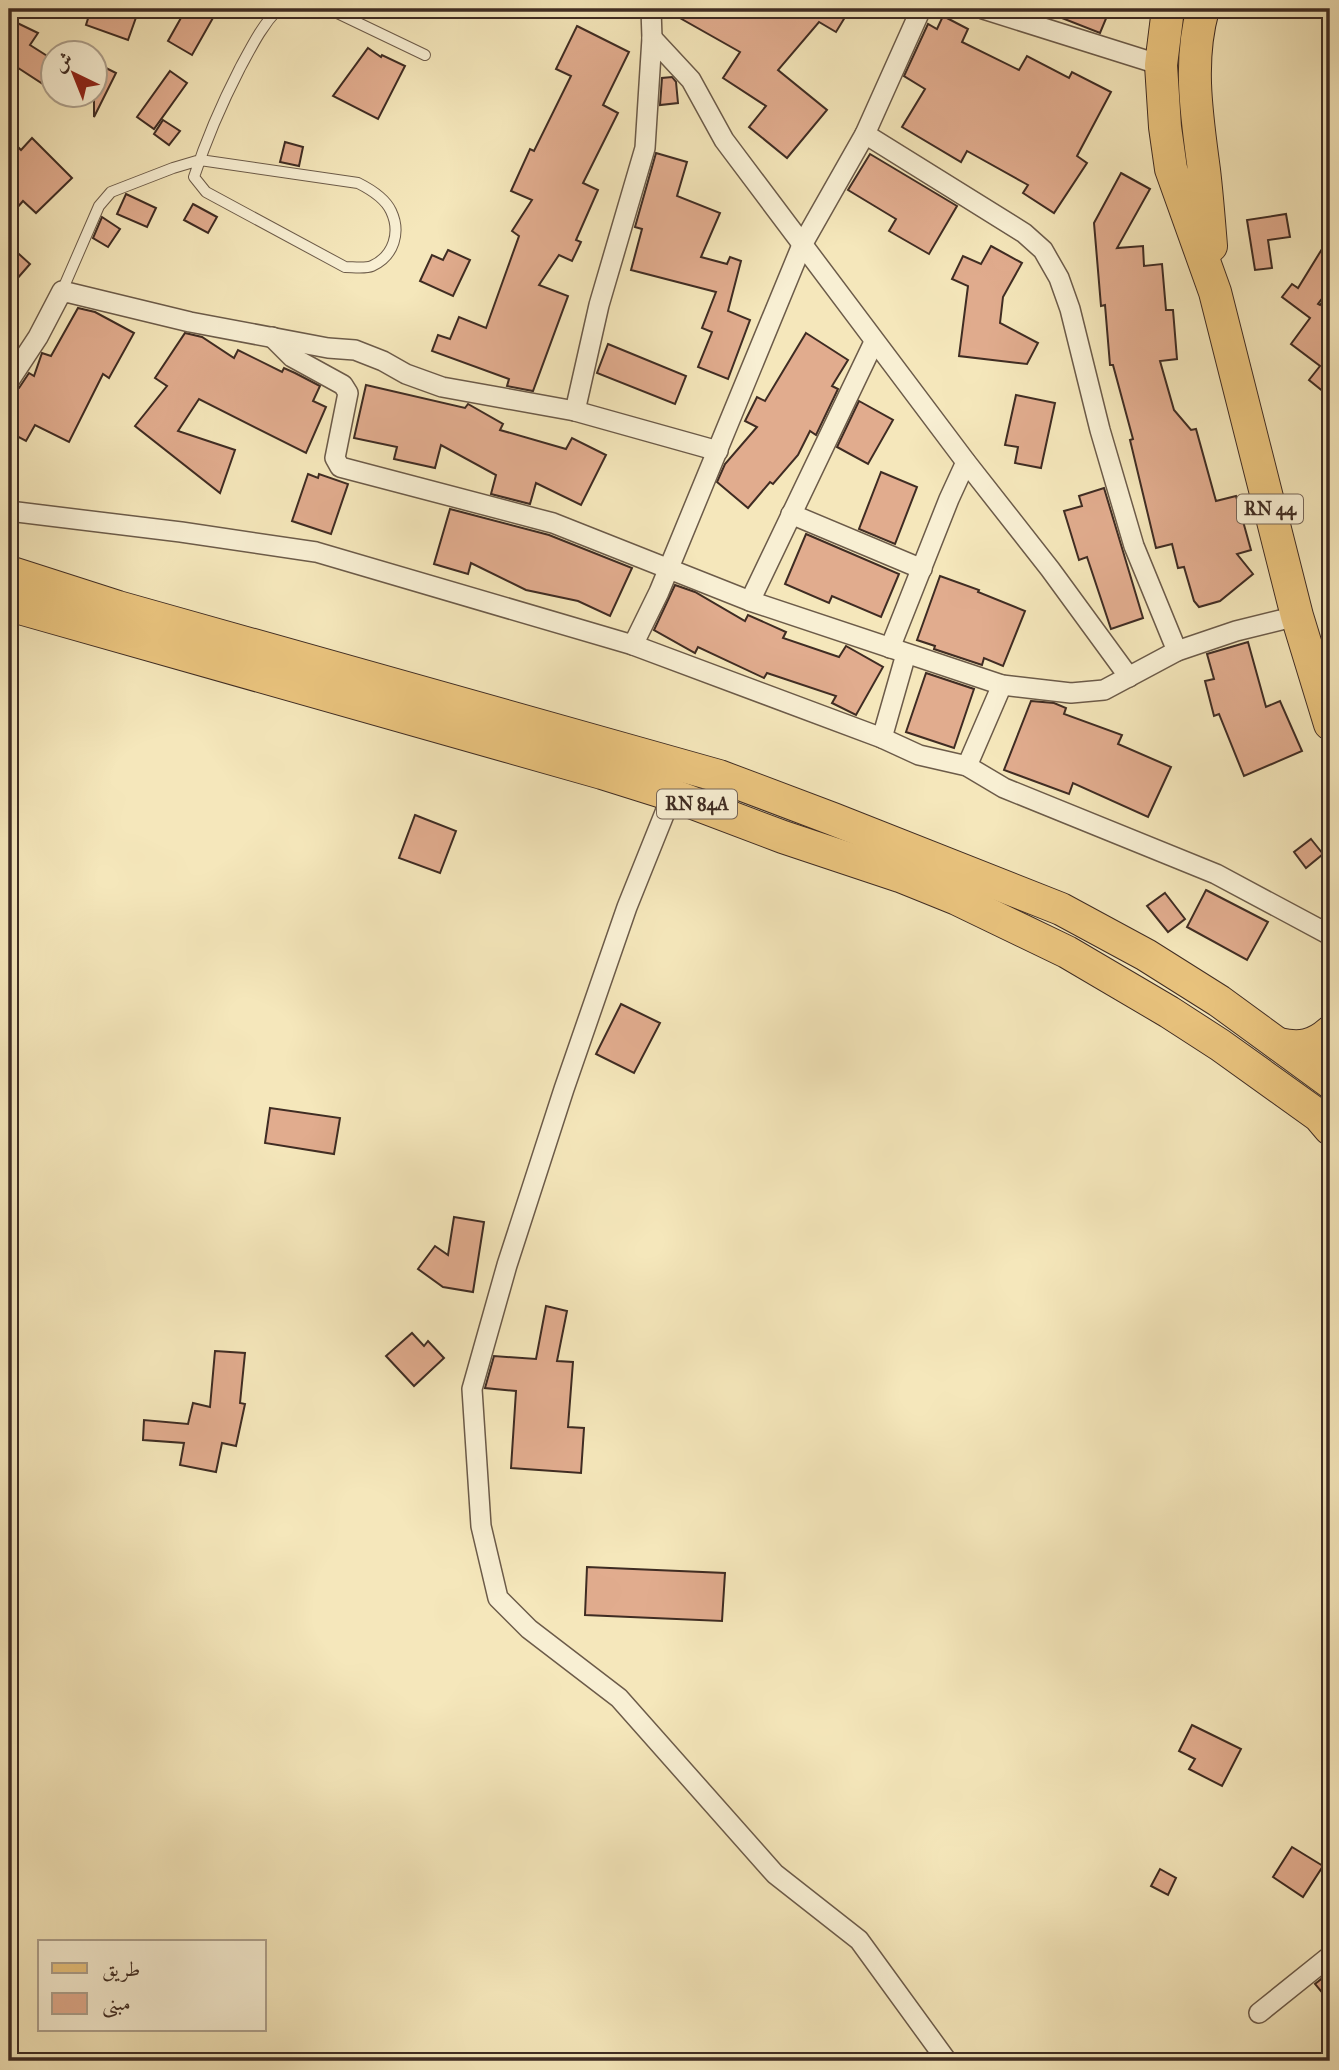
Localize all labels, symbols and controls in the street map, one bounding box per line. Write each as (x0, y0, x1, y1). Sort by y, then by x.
north arrow (38, 38, 108, 108)
text: ش (48, 47, 77, 77)
road number: RN 44 (1237, 494, 1303, 524)
road number: RN 84A (657, 790, 737, 818)
legend (38, 1940, 266, 2032)
text: طريق (102, 1956, 140, 1982)
text: مبنى (102, 1990, 131, 2018)

